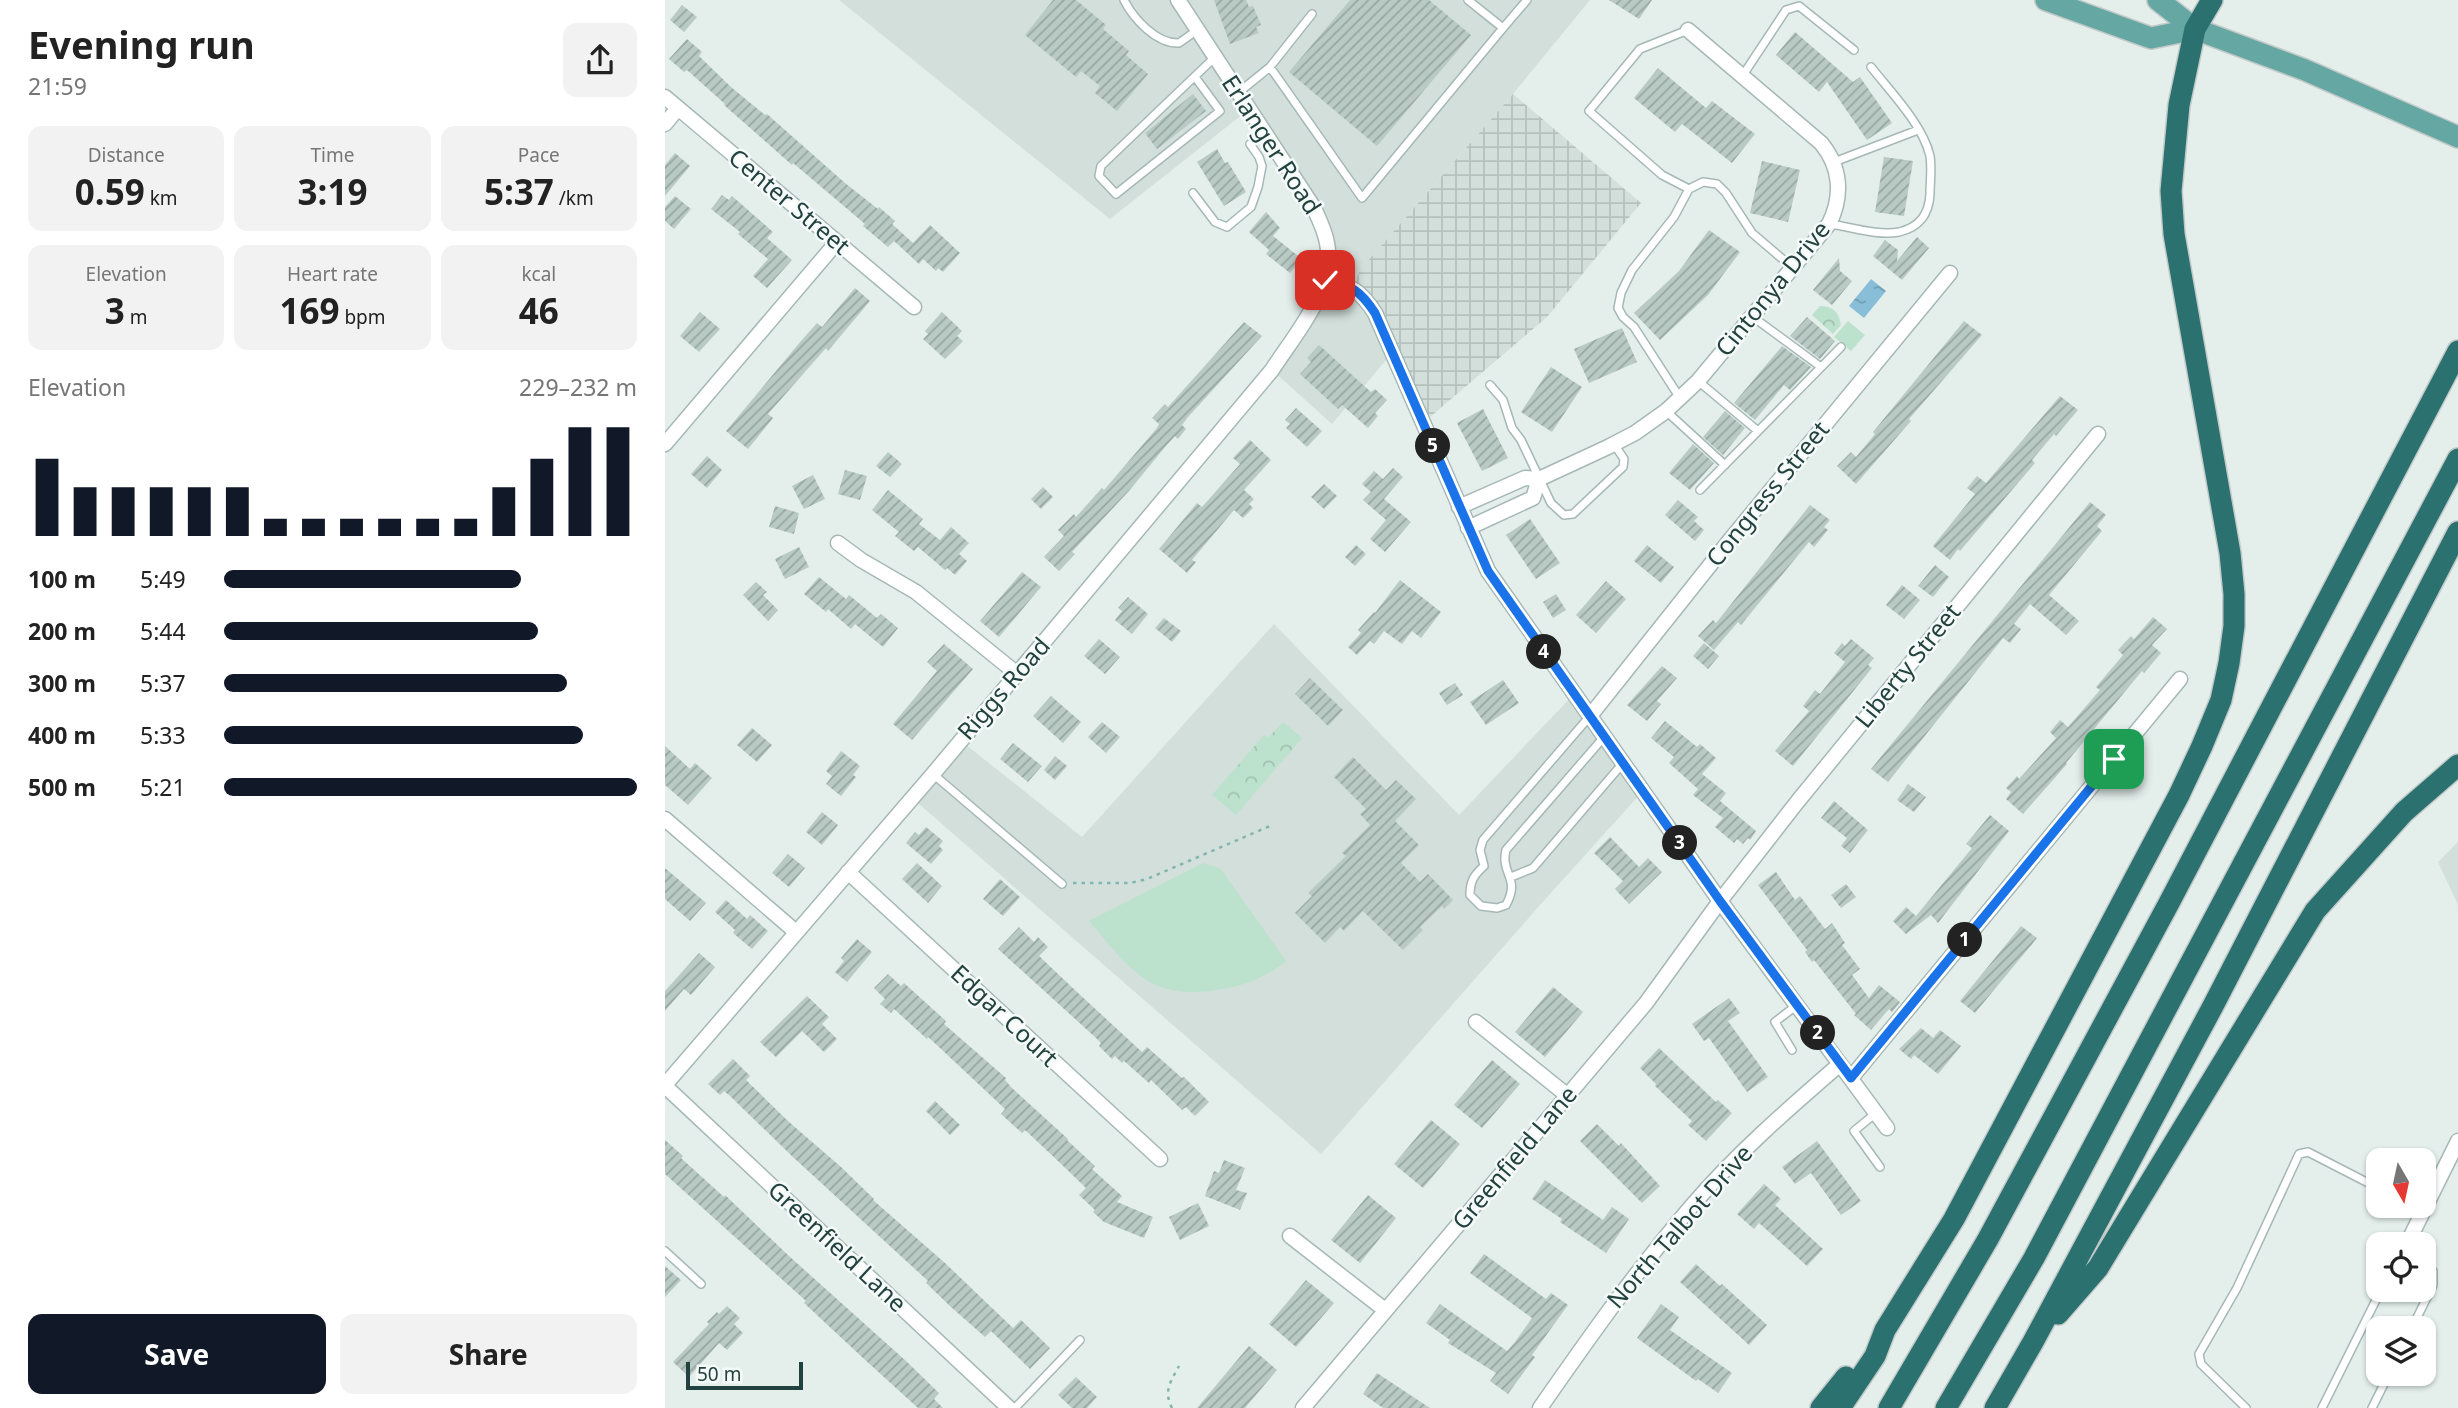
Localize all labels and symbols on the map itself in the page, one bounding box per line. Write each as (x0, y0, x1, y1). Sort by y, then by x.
street label: Erlanger Road (1215, 68, 1330, 220)
street label: Center Street (722, 140, 858, 262)
street label: Cintonya Drive (1707, 213, 1837, 363)
pin (1295, 250, 1355, 310)
street label: Congress Street (1698, 413, 1836, 573)
pin: 5 (1415, 428, 1451, 464)
street label: Liberty Street (1846, 596, 1967, 734)
street label: Riggs Road (949, 630, 1057, 746)
pin: 4 (1527, 634, 1561, 670)
pin (2084, 729, 2144, 789)
pin: 3 (1663, 826, 1697, 860)
pin: 1 (1947, 922, 1983, 958)
street label: Edgar Court (944, 957, 1066, 1073)
pin: 2 (1801, 1016, 1835, 1050)
street label: Greenfield Lane (1444, 1078, 1584, 1236)
street label: North Talbot Drive (1599, 1137, 1759, 1315)
north arrow (2366, 1148, 2436, 1218)
street label: Greenfield Lane (762, 1173, 915, 1319)
scale bar (686, 1359, 803, 1391)

